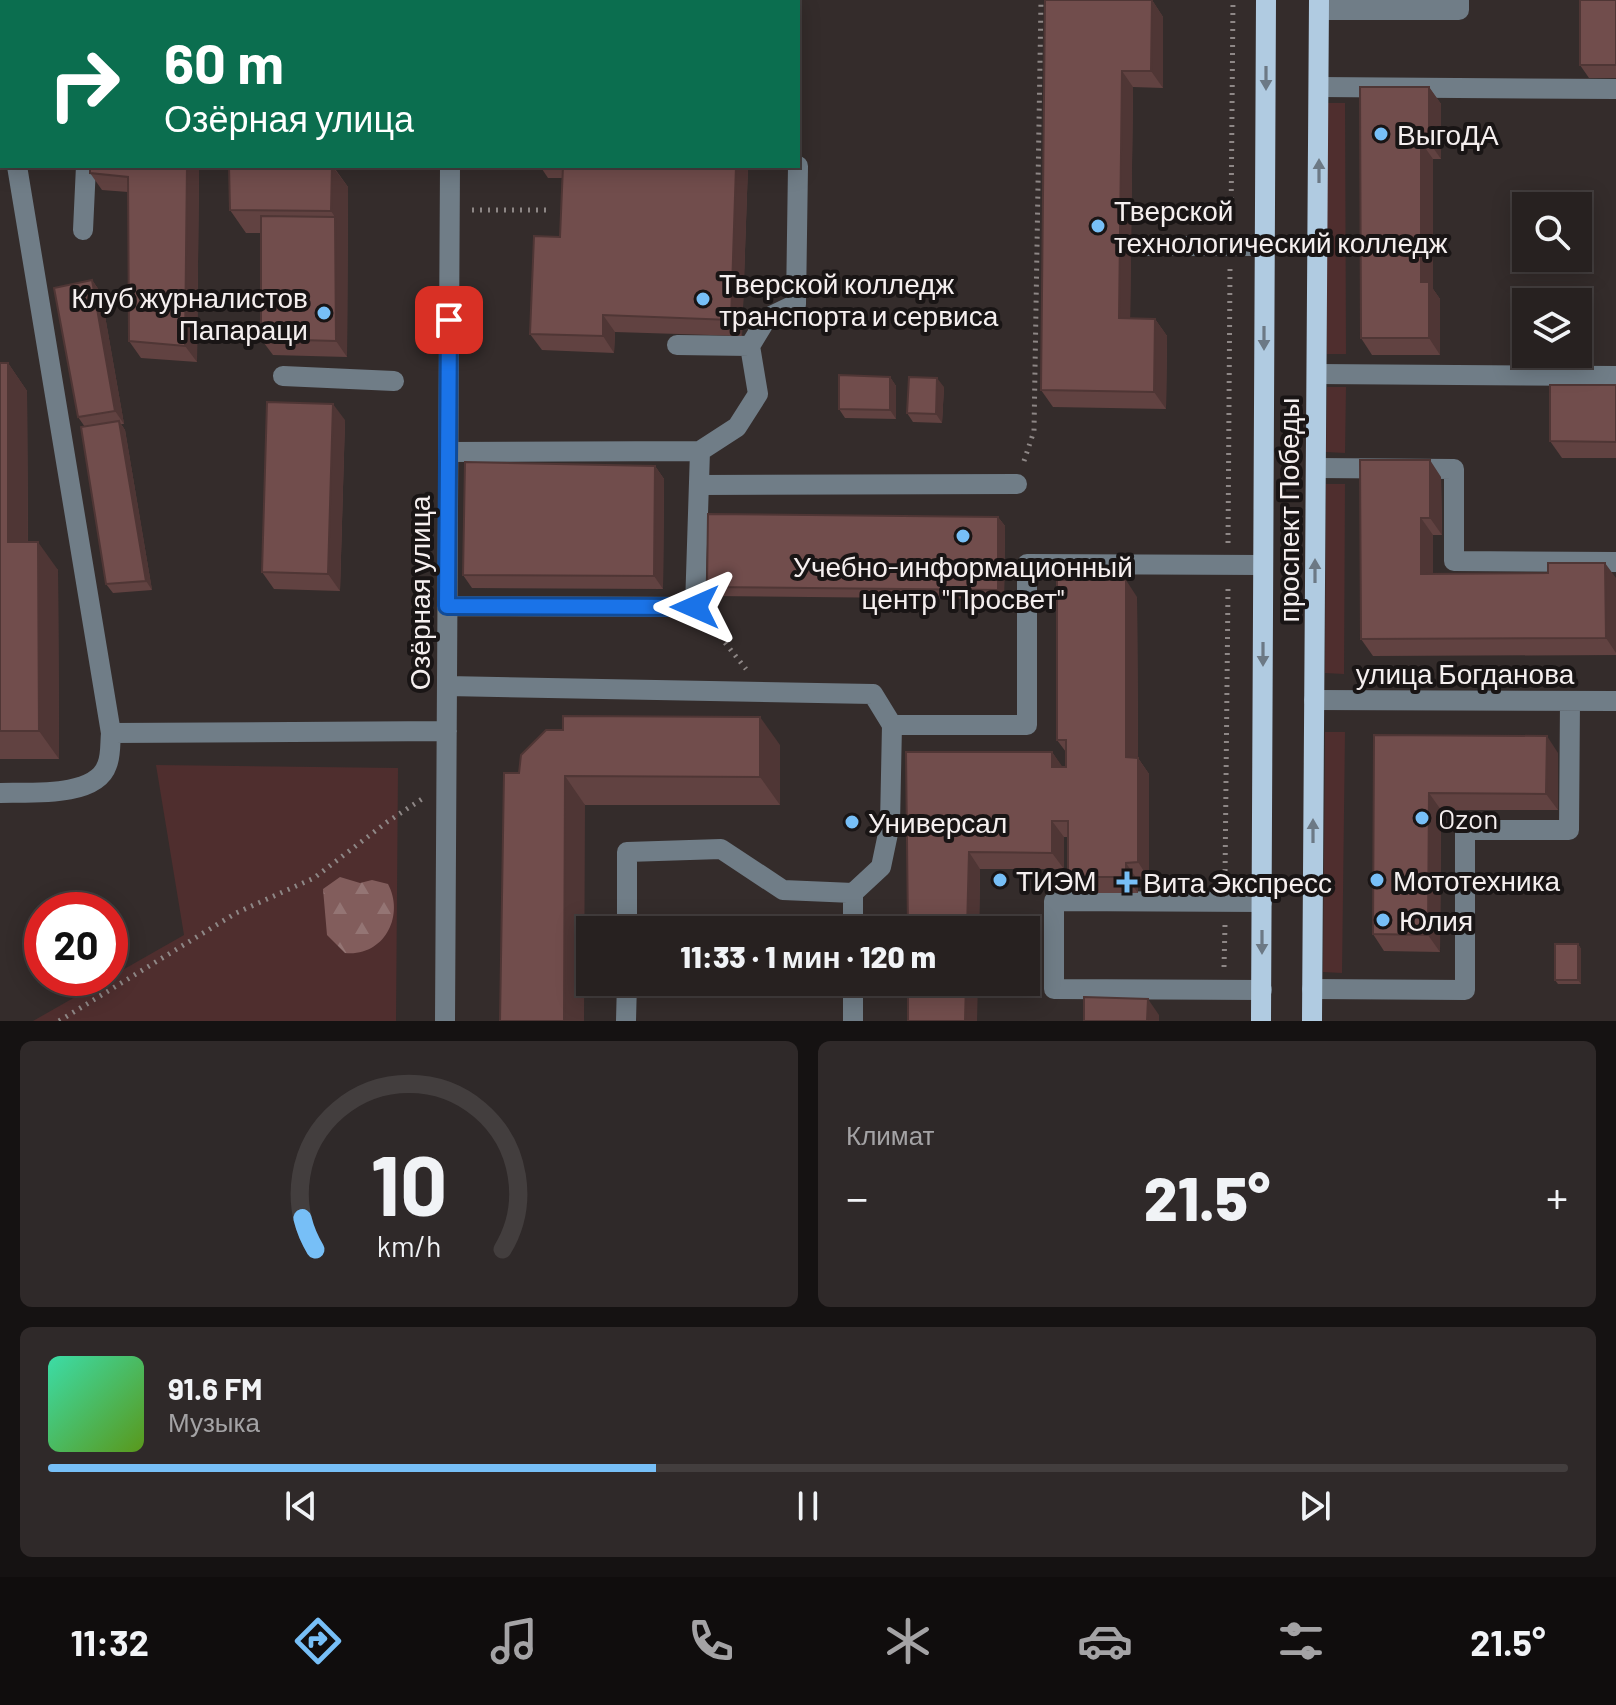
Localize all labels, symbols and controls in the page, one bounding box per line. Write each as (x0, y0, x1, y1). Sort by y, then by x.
text: 60 m (164, 28, 284, 95)
icon: right (32, 32, 136, 136)
one-way arrow (1260, 66, 1272, 91)
text: Озёрная улица (164, 96, 414, 139)
place label: ВыгоДА (1397, 117, 1499, 151)
marker: ВыгоДА (1372, 125, 1390, 143)
one-way arrow (1313, 158, 1325, 183)
map controls (1512, 192, 1592, 368)
button: search (1512, 192, 1592, 272)
place label: Тверской технологический колледж (1114, 193, 1448, 259)
marker: Тверской технологический колледж (1089, 217, 1107, 235)
place label: Тверской колледж транспорта и сервиса (719, 266, 999, 332)
place label: Клуб журналистов Папараци (71, 280, 308, 346)
pin (415, 286, 483, 354)
button: layers (1512, 288, 1592, 368)
marker: Тверской колледж транспорта и сервиса (694, 290, 712, 308)
icon: arrive (427, 298, 471, 342)
marker: Клуб журналистов Папараци (315, 304, 333, 322)
one-way arrow (1258, 326, 1270, 351)
street label: проспект Победы (1271, 398, 1305, 622)
street label: Озёрная улица (402, 495, 436, 690)
marker: Учебно-информационный центр "Просвет" (954, 527, 972, 545)
place label: Учебно-информационный центр "Просвет" (793, 549, 1133, 615)
one-way arrow (1309, 558, 1322, 583)
position arrow (653, 565, 737, 649)
one-way arrow (1257, 642, 1269, 667)
street label: улица Богданова (1356, 656, 1575, 690)
place label: Ozon (1438, 801, 1498, 835)
place label: Универсал (868, 805, 1007, 839)
marker: Ozon (1413, 809, 1431, 827)
marker: Универсал (843, 813, 861, 831)
one-way arrow (1307, 818, 1319, 843)
place label: ТИЭМ (1016, 863, 1097, 897)
place label: Мототехника (1393, 863, 1560, 897)
place label: Вита Экспресс (1143, 865, 1332, 899)
marker: ТИЭМ (991, 871, 1009, 889)
marker: Мототехника (1368, 871, 1386, 889)
marker: Вита Экспресс (1118, 873, 1136, 891)
speed limit sign: 20 (24, 892, 128, 996)
place label: Юлия (1399, 903, 1473, 937)
marker: Юлия (1374, 911, 1392, 929)
one-way arrow (1256, 930, 1268, 955)
text: 11:33 · 1 мин · 120 m (680, 938, 936, 974)
text: Климат (846, 1119, 935, 1150)
text: 10 (371, 1133, 447, 1233)
text: 21.5° (1144, 1161, 1270, 1233)
text: − (846, 1170, 868, 1223)
text: + (1546, 1170, 1568, 1223)
text: km/h (377, 1228, 441, 1263)
text: 91.6 FM (168, 1370, 262, 1406)
text: Музыка (168, 1406, 260, 1437)
icon: previous (279, 1484, 323, 1528)
icon: pause (786, 1484, 830, 1528)
icon: next (1293, 1484, 1337, 1528)
icon: directions (290, 1613, 346, 1669)
icon: music (486, 1613, 542, 1669)
icon: phone (683, 1613, 739, 1669)
icon: climate (880, 1613, 936, 1669)
icon: car (1077, 1613, 1133, 1669)
icon: filters (1273, 1613, 1329, 1669)
text: 11:32 (70, 1620, 149, 1663)
text: 21.5° (1470, 1620, 1546, 1663)

